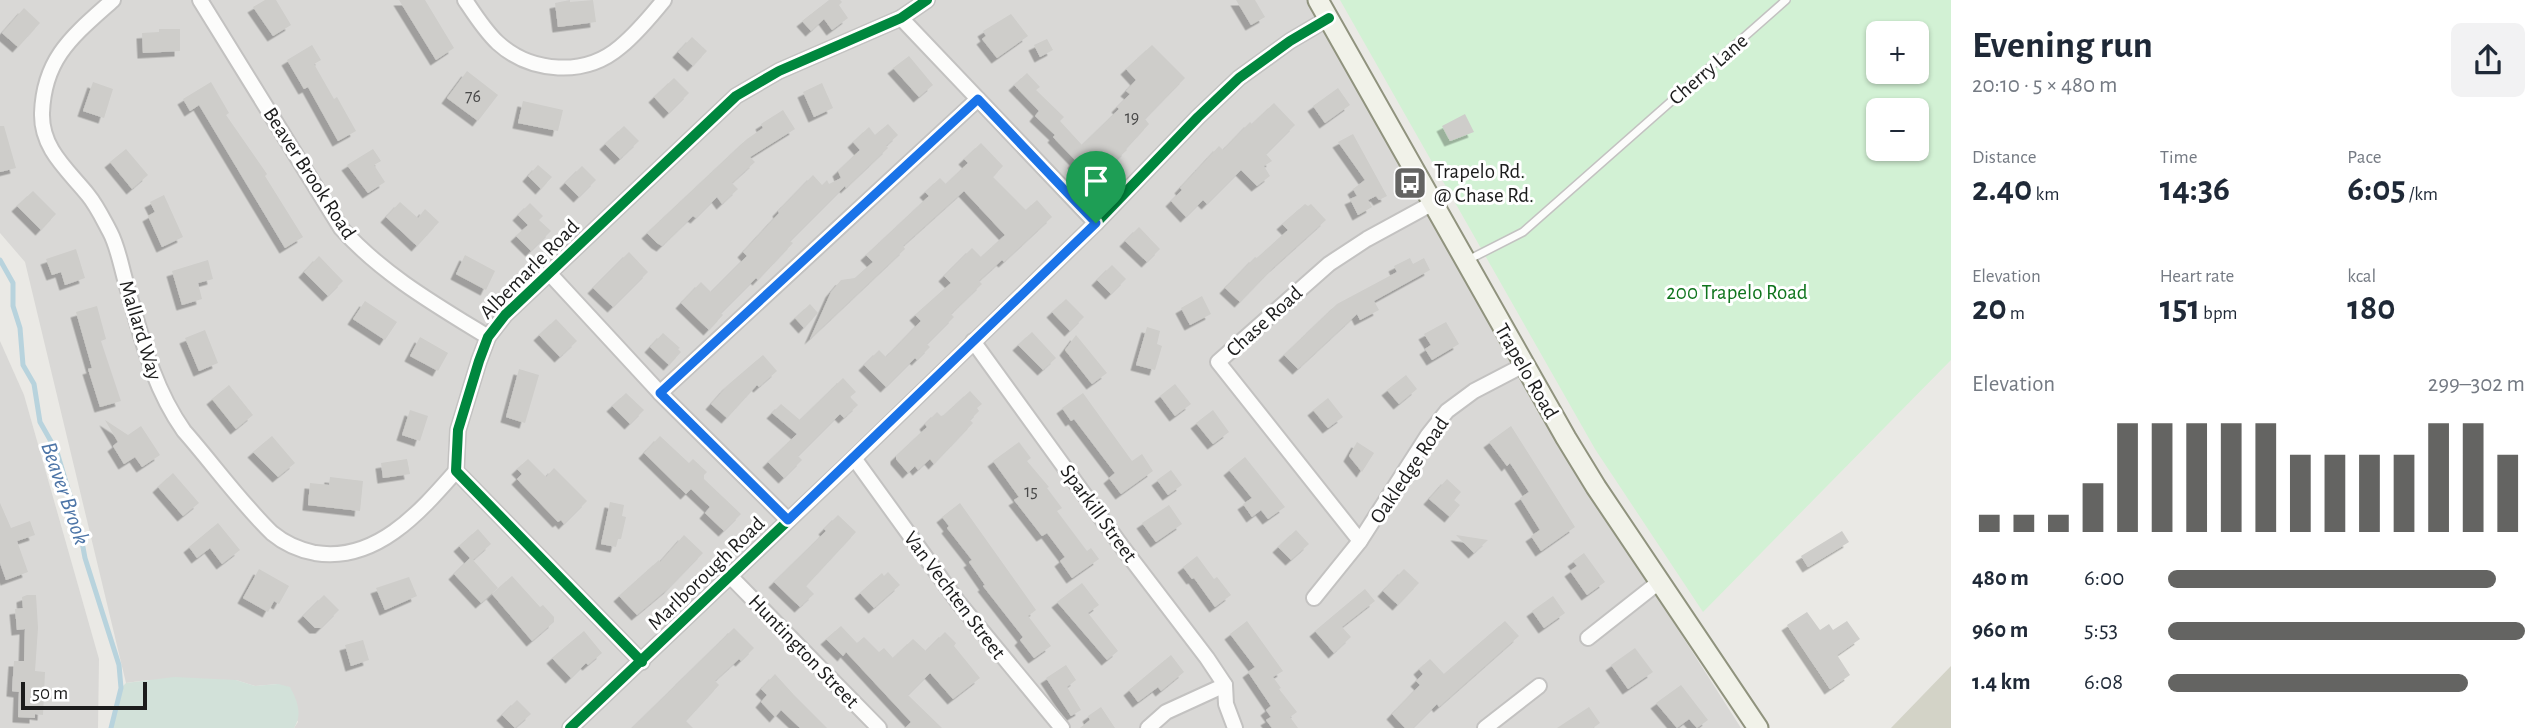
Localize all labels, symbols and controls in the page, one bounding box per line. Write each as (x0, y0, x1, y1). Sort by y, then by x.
map controls (1866, 21, 1929, 161)
button: + (1866, 21, 1929, 84)
button: share (2451, 23, 2525, 97)
text: Evening run (1972, 27, 2153, 65)
street label: Cherry Lane (1665, 30, 1752, 109)
text: 20:10 · 5 × 480 m (1972, 74, 2117, 97)
house number: 76 (465, 88, 481, 106)
button: − (1866, 98, 1929, 161)
street label: Beaver Brook Road (259, 104, 360, 243)
house number: 19 (1125, 109, 1139, 127)
text: Distance (1972, 148, 2036, 167)
text: Time (2160, 148, 2198, 167)
text: Pace (2347, 148, 2382, 167)
pin (1066, 151, 1126, 223)
place label: Trapelo Rd. @ Chase Rd. (1434, 161, 1534, 206)
icon: arrive (1077, 162, 1115, 200)
bus stop icon: Trapelo Rd. @ Chase Rd. (1391, 164, 1429, 202)
text: 2.40 (1972, 172, 2032, 207)
text: 14:36 (2160, 172, 2230, 207)
text: 6:05 (2347, 172, 2406, 207)
text: km (2032, 185, 2059, 204)
text: /km (2406, 185, 2438, 204)
street label: Albemarle Road (476, 216, 583, 323)
text: Elevation (1972, 267, 2041, 286)
text: Heart rate (2160, 267, 2234, 286)
text: kcal (2347, 267, 2376, 286)
street label: Mallard Way (115, 278, 166, 383)
street label: Chase Road (1222, 282, 1306, 361)
park label: 200 Trapelo Road (1666, 282, 1808, 303)
text: 20 (1972, 291, 2007, 326)
text: 151 (2160, 291, 2200, 326)
text: 180 (2347, 291, 2395, 326)
text: m (2007, 304, 2025, 323)
text: bpm (2200, 304, 2238, 323)
street label: Trapelo Road (1491, 320, 1562, 423)
text: Elevation (1972, 373, 2055, 396)
text: 299–302 m (2428, 373, 2525, 396)
street label: Oakledge Road (1366, 413, 1453, 527)
water label: Beaver Brook (36, 439, 93, 548)
street label: Sparkill Street (1056, 461, 1141, 566)
house number: 15 (1024, 483, 1038, 501)
street label: Marlborough Road (644, 513, 769, 634)
street label: Van Vechten Street (900, 528, 1009, 663)
text: 480 m (1972, 567, 2029, 590)
text: 6:00 (2084, 567, 2124, 590)
street label: Huntington Street (744, 591, 863, 712)
text: 960 m (1972, 619, 2028, 642)
text: 5:53 (2084, 619, 2118, 642)
text: 1.4 km (1972, 671, 2031, 694)
text: 6:08 (2084, 671, 2123, 694)
scale bar (21, 679, 147, 711)
text: 50 m (32, 684, 68, 703)

